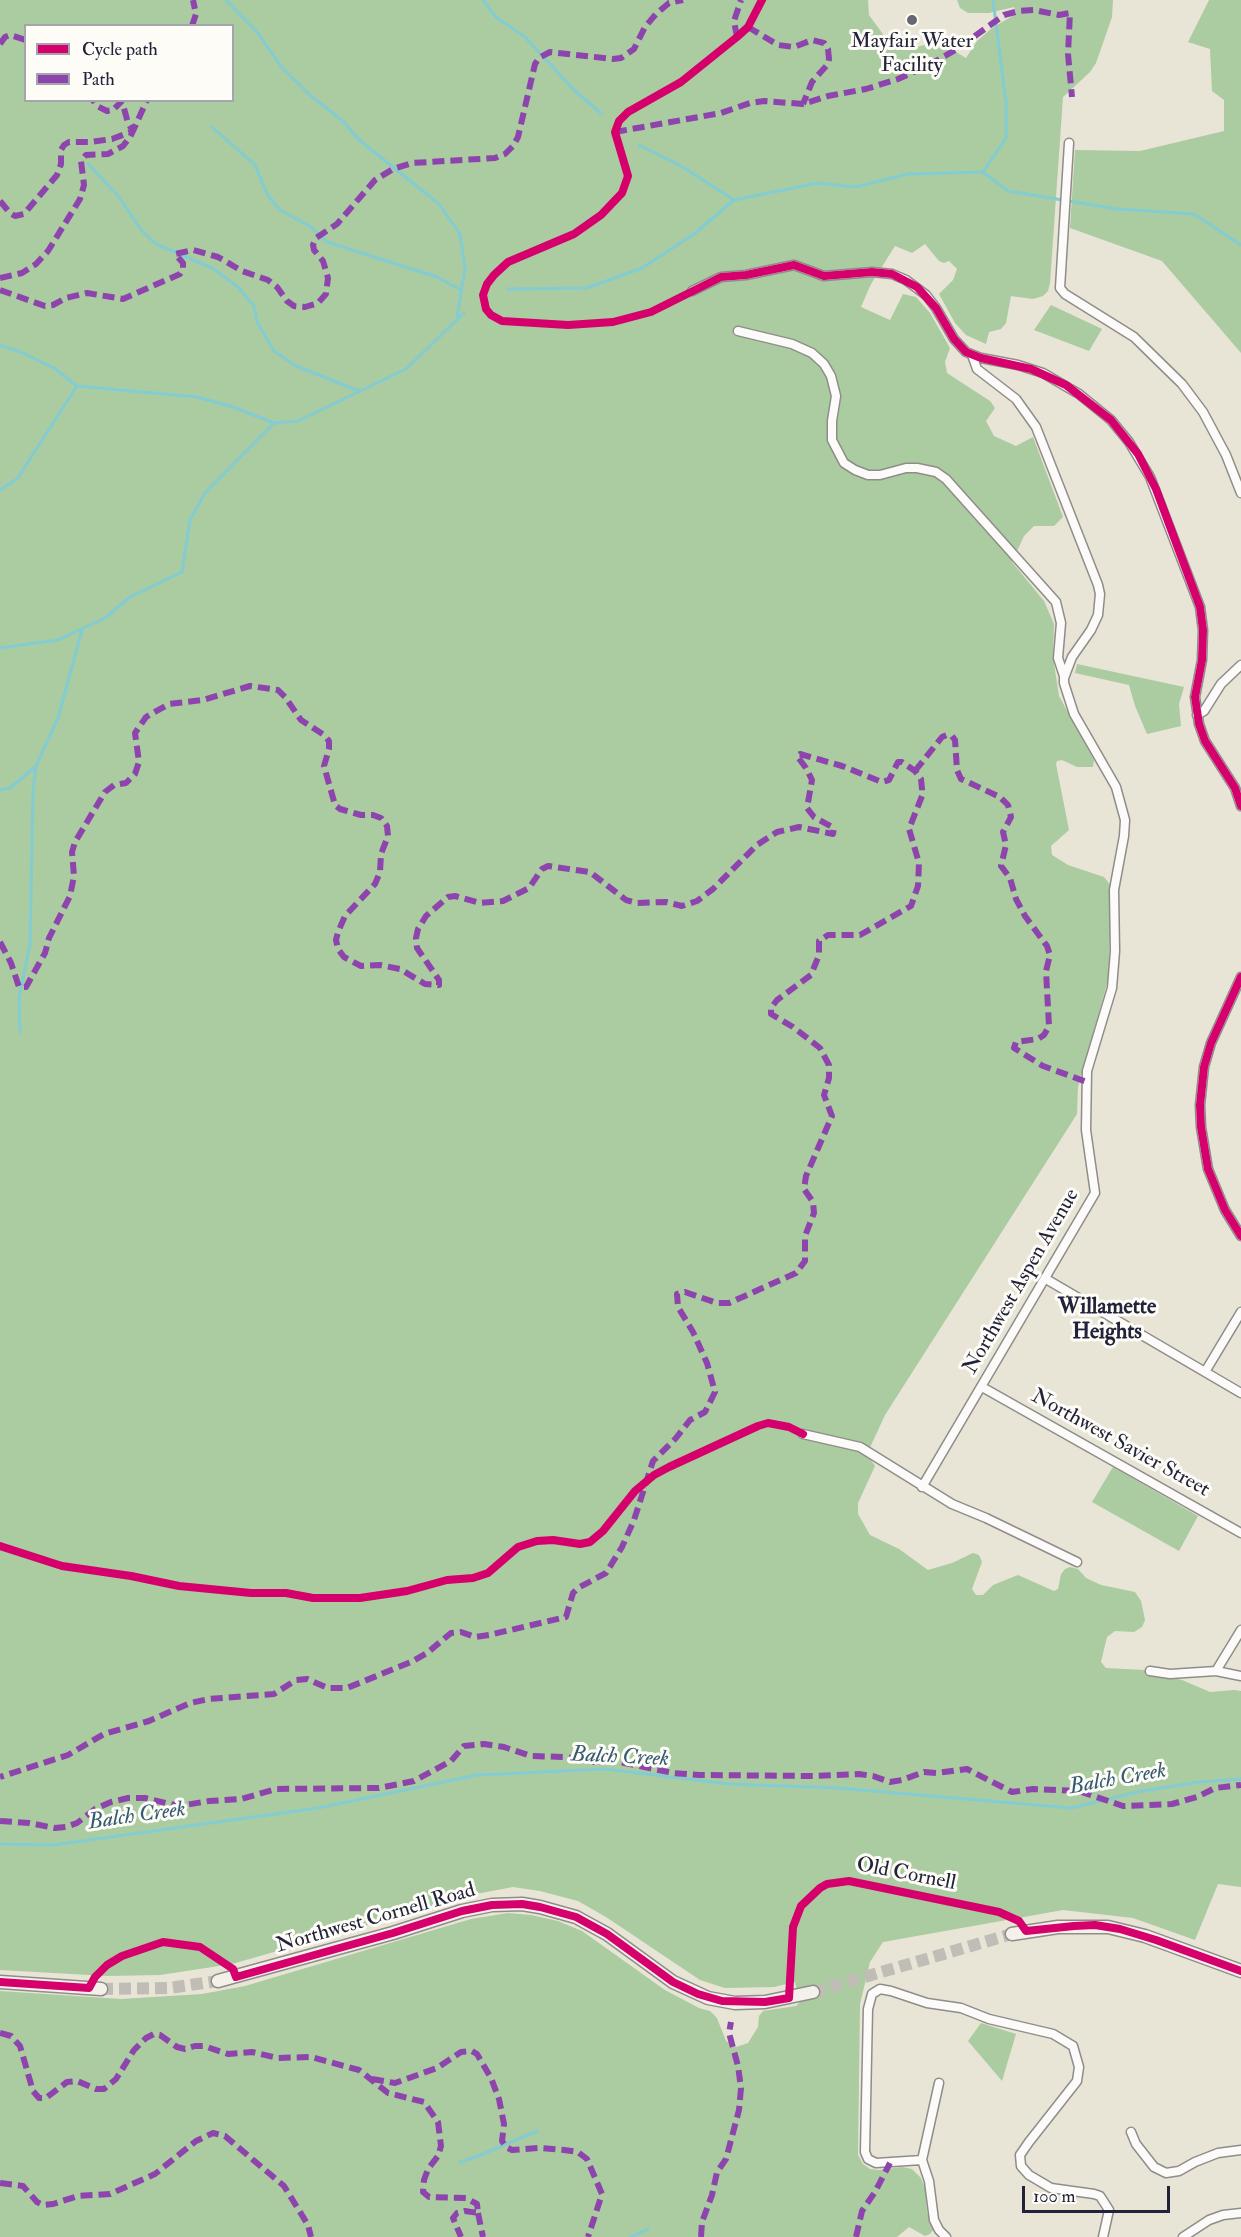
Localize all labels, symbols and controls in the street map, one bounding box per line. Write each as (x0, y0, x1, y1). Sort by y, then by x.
marker: Mayfair Water Facility (905, 13, 919, 27)
legend (24, 24, 234, 102)
place label: Mayfair Water Facility (851, 29, 973, 79)
text: Cycle path (82, 38, 158, 61)
text: Path (82, 68, 115, 91)
street label: Northwest Aspen Avenue (959, 1185, 1085, 1379)
district label: Willamette Heights (1058, 1295, 1156, 1346)
street label: Northwest Savier Street (1026, 1385, 1214, 1503)
water label: Balch Creek (570, 1742, 670, 1774)
water label: Balch Creek (1068, 1759, 1168, 1801)
water label: Balch Creek (87, 1797, 187, 1837)
street label: Old Cornell (854, 1853, 958, 1897)
street label: Northwest Cornell Road (274, 1879, 478, 1959)
scale bar (1025, 2174, 1174, 2212)
text: 100 m (1033, 2185, 1076, 2208)

